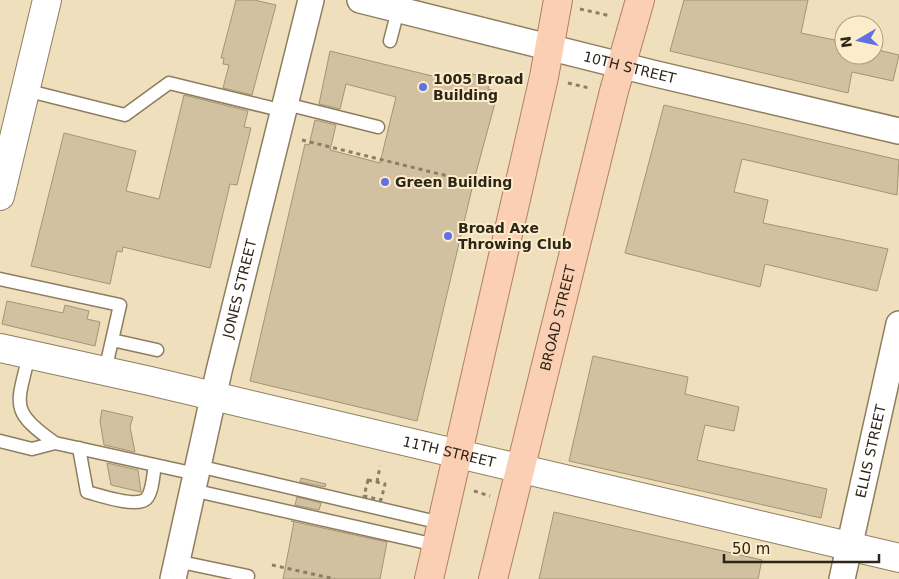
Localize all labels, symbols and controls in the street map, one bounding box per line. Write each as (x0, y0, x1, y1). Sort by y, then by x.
north arrow (834, 15, 884, 65)
text: N (837, 35, 855, 49)
street label: 10TH STREET (582, 48, 678, 86)
place label: 1005 Broad Building (433, 71, 524, 103)
marker: 1005 Broad Building (417, 81, 429, 93)
place label: Green Building (395, 174, 512, 190)
marker: Green Building (379, 176, 391, 188)
place label: Broad Axe Throwing Club (458, 220, 572, 252)
marker: Broad Axe Throwing Club (442, 230, 454, 242)
street label: JONES STREET (219, 237, 260, 341)
street label: BROAD STREET (537, 263, 579, 372)
street label: ELLIS STREET (852, 402, 889, 499)
street label: 11TH STREET (401, 433, 498, 470)
scale bar (724, 532, 879, 564)
text: 50 m (732, 540, 770, 558)

